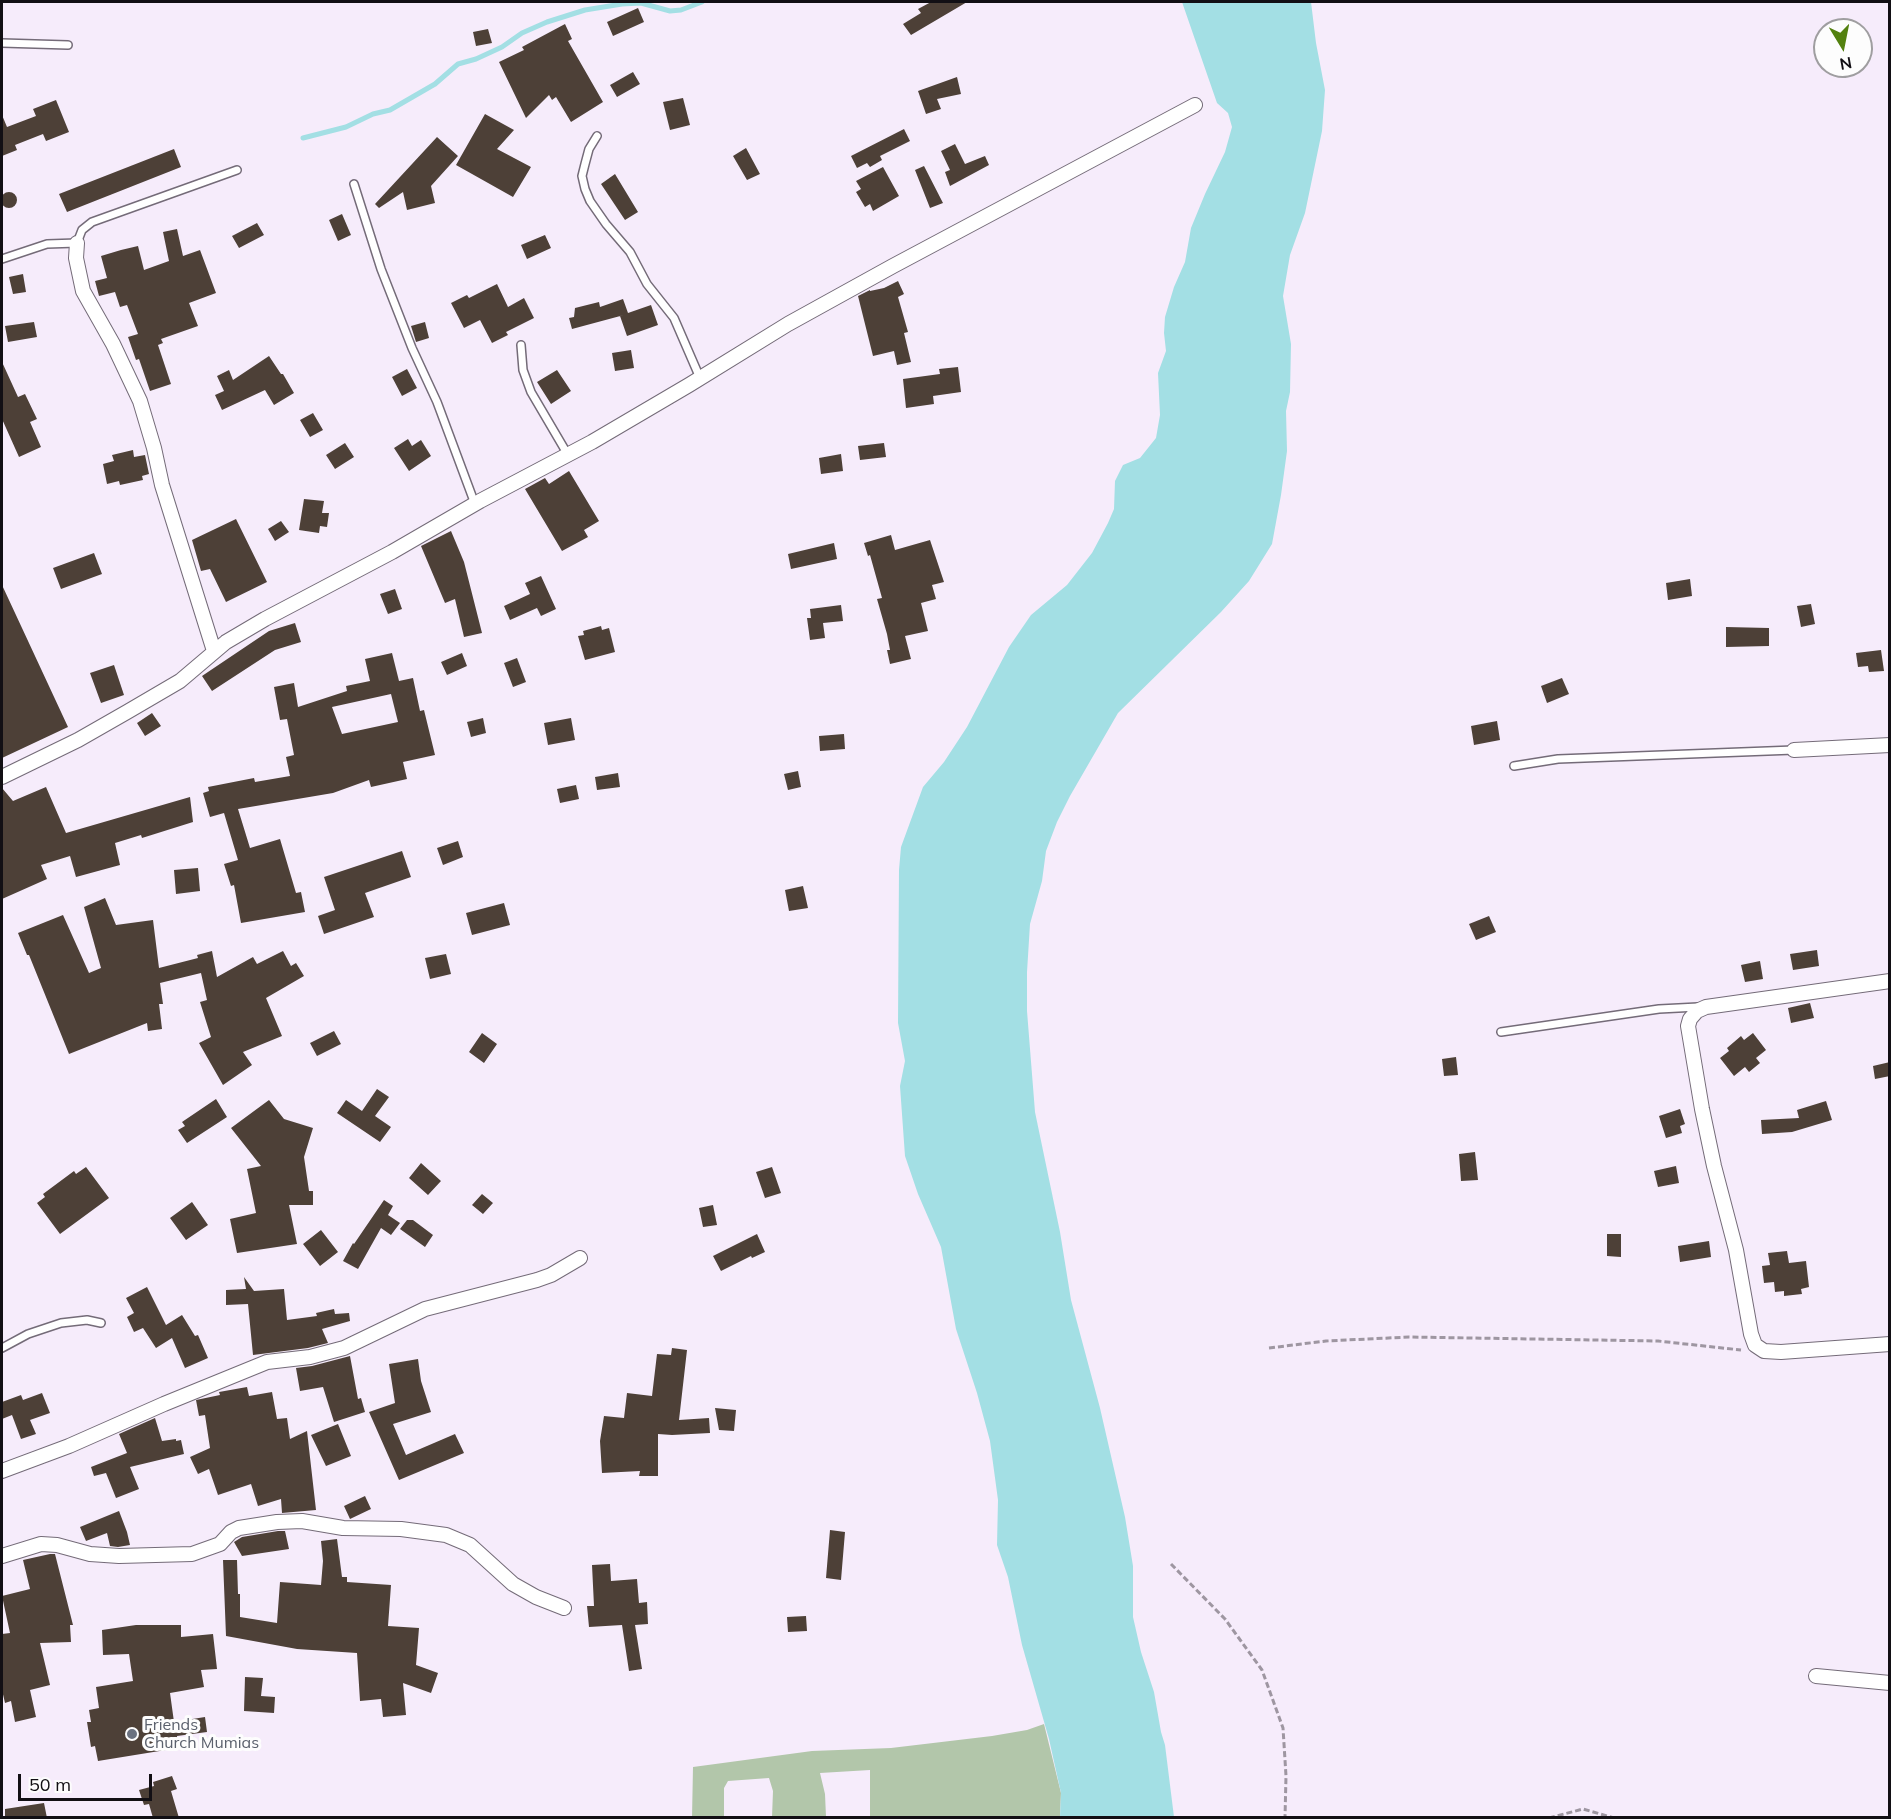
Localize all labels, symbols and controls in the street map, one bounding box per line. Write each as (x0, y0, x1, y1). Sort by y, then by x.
north arrow (1813, 18, 1873, 78)
text: N (1838, 53, 1853, 75)
place label: Friends Church Mumias (144, 1715, 259, 1753)
marker: Friends Church Mumias (125, 1727, 139, 1741)
scale bar (21, 1762, 154, 1800)
text: 50 m (29, 1773, 71, 1796)

